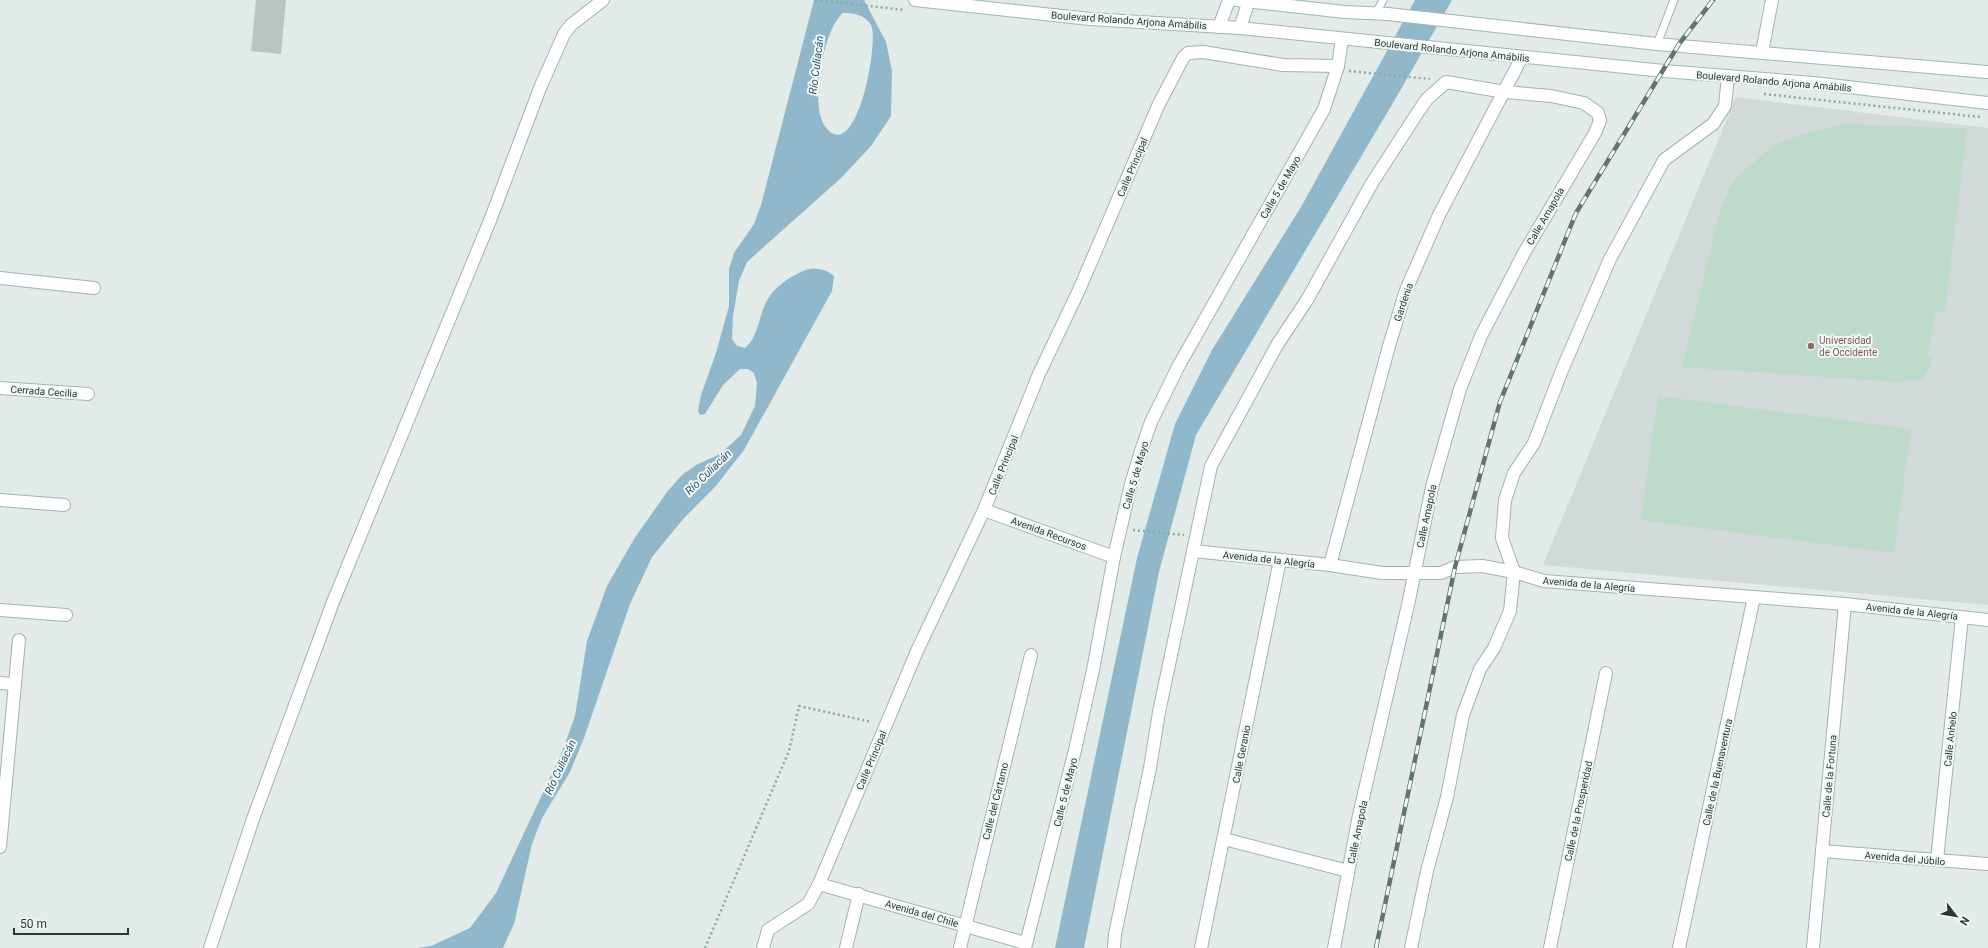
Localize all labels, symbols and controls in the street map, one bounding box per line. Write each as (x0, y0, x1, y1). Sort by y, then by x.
street label: Boulevard Rolando Arjona Amábilis (1051, 10, 1207, 31)
water label: Río Culiacán (806, 35, 827, 95)
street label: Boulevard Rolando Arjona Amábilis (1374, 37, 1530, 64)
street label: Boulevard Rolando Arjona Amábilis (1696, 69, 1852, 94)
street label: Calle Principal (1115, 136, 1150, 199)
street label: Calle 5 de Mayo (1258, 154, 1303, 221)
street label: Calle Amapola (1525, 186, 1566, 247)
street label: Gardenia (1392, 282, 1415, 323)
place label: Universidad de Occidente (1819, 335, 1877, 358)
marker: Universidad de Occidente (1806, 341, 1816, 351)
street label: Cerrada Cecilia (10, 384, 78, 399)
street label: Calle Principal (986, 434, 1020, 497)
street label: Calle 5 de Mayo (1120, 439, 1151, 511)
water label: Río Culiacán (683, 447, 734, 498)
street label: Calle Amapola (1414, 483, 1439, 549)
street label: Avenida Recursos (1010, 515, 1088, 552)
street label: Avenida de la Alegría (1222, 549, 1316, 570)
street label: Avenida de la Alegría (1542, 575, 1636, 594)
street label: Avenida de la Alegría (1865, 601, 1959, 622)
street label: Calle Anhelo (1942, 711, 1959, 767)
street label: Calle de la Buenaventura (1701, 717, 1734, 827)
street label: Calle Geranio (1230, 724, 1253, 784)
street label: Calle Principal (854, 729, 889, 792)
street label: Calle de la Fortuna (1820, 734, 1839, 818)
water label: Río Culiacán (542, 738, 579, 797)
street label: Calle 5 de Mayo (1052, 756, 1079, 828)
street label: Calle de la Prosperidad (1562, 760, 1595, 862)
street label: Calle del Cártamo (981, 761, 1010, 841)
street label: Calle Amapola (1345, 799, 1370, 865)
street label: Avenida del Júbilo (1864, 849, 1946, 868)
north arrow (1936, 896, 1976, 936)
street label: Avenida del Chile (884, 898, 960, 929)
scale bar (14, 910, 128, 936)
text: N (1956, 914, 1972, 928)
text: 50 m (20, 917, 47, 931)

